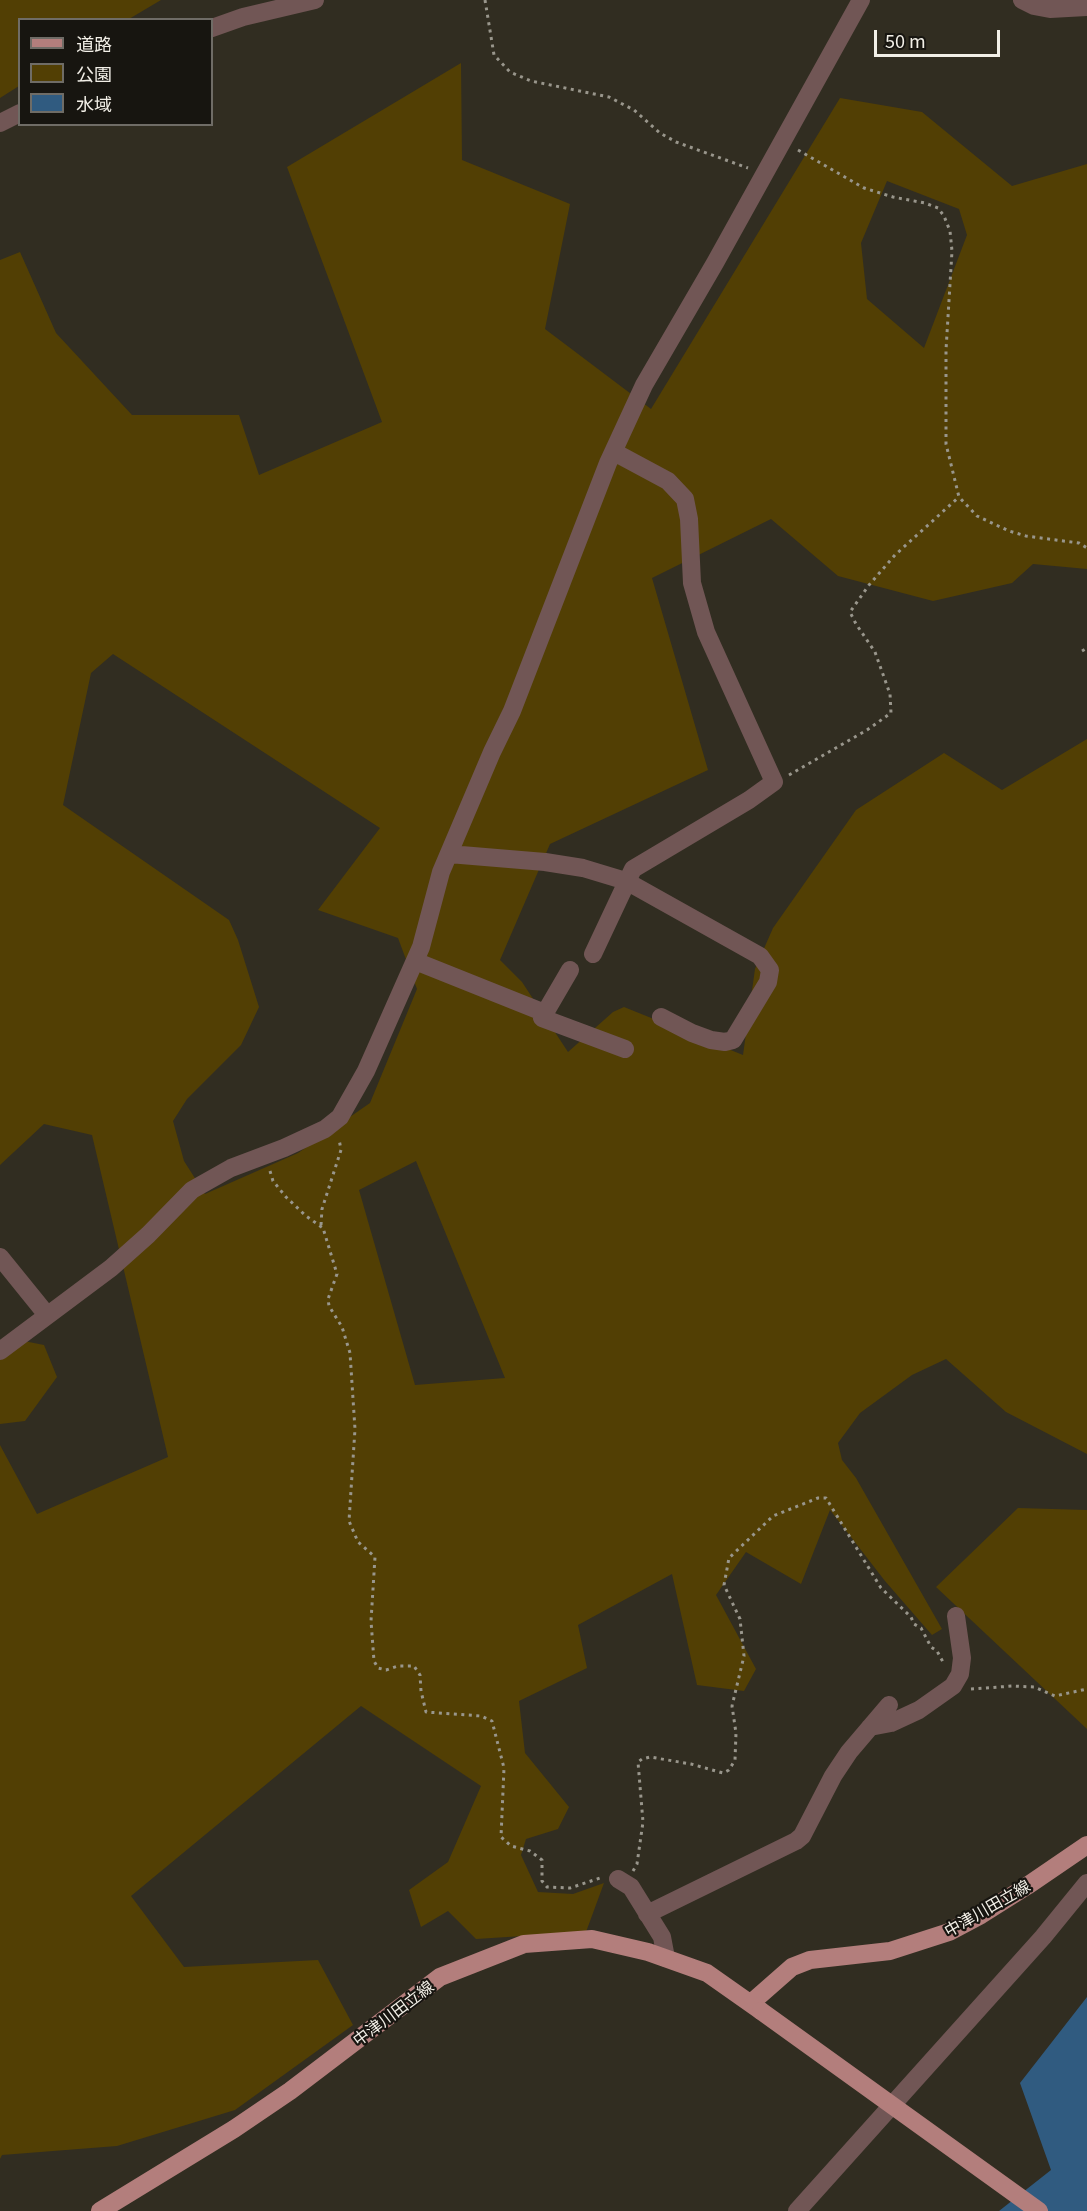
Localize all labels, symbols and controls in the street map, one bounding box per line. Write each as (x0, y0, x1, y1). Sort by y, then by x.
legend (18, 18, 213, 126)
scale bar (877, 18, 1003, 56)
text: 50 m (885, 27, 926, 53)
text: 道路 (76, 30, 112, 56)
text: 公園 (76, 60, 112, 86)
text: 水域 (76, 90, 112, 116)
street label: 中津川田立線 (941, 1876, 1033, 1940)
street label: 中津川田立線 (349, 1976, 437, 2050)

